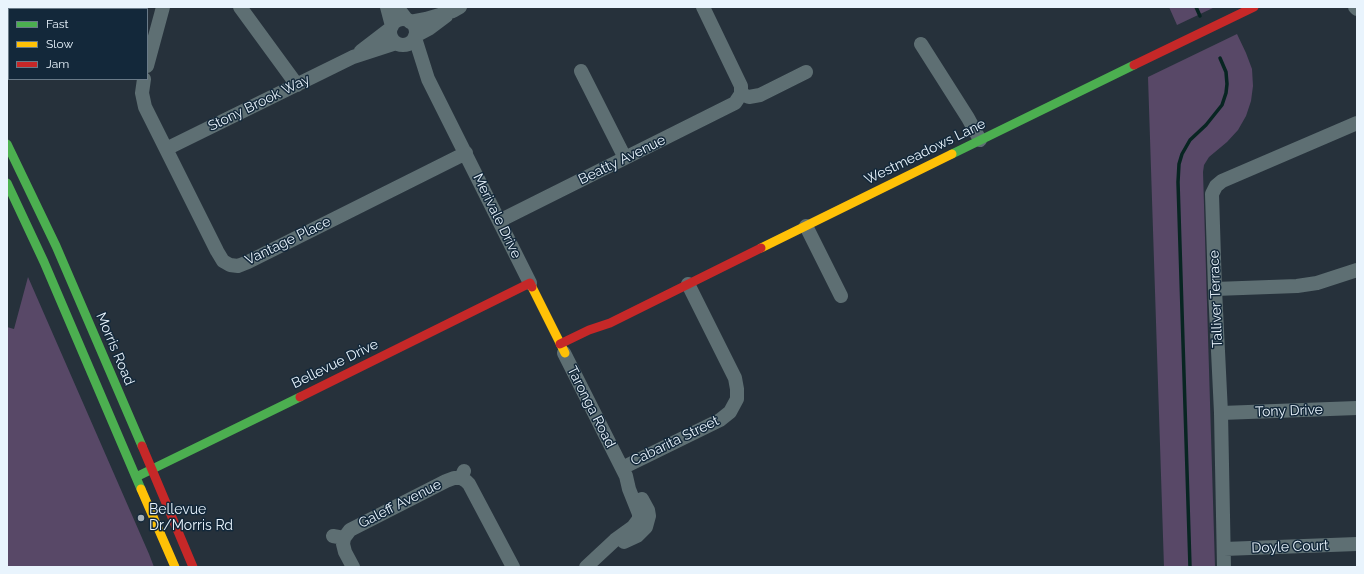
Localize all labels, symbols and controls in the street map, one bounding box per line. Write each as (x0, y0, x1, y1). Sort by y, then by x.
legend (8, 8, 148, 80)
text: Fast (46, 17, 69, 31)
text: Slow (46, 37, 73, 51)
text: Jam (46, 57, 69, 71)
street label: Stony Brook Way (205, 71, 313, 135)
street label: Westmeadows Lane (862, 115, 988, 189)
street label: Beatty Avenue (576, 132, 668, 188)
street label: Merivale Drive (469, 171, 525, 261)
street label: Vantage Place (242, 213, 334, 269)
street label: Talliver Terrace (1206, 250, 1226, 348)
street label: Morris Road (92, 310, 138, 388)
street label: Bellevue Drive (289, 336, 381, 392)
street label: Taronga Road (563, 363, 619, 451)
street label: Tony Drive (1255, 401, 1323, 421)
street label: Cabarita Street (628, 412, 722, 470)
street label: Galeff Avenue (356, 476, 444, 532)
place label: Bellevue Dr/Morris Rd (149, 502, 233, 534)
marker: Bellevue Dr/Morris Rd (136, 513, 146, 523)
street label: Doyle Court (1251, 537, 1329, 557)

